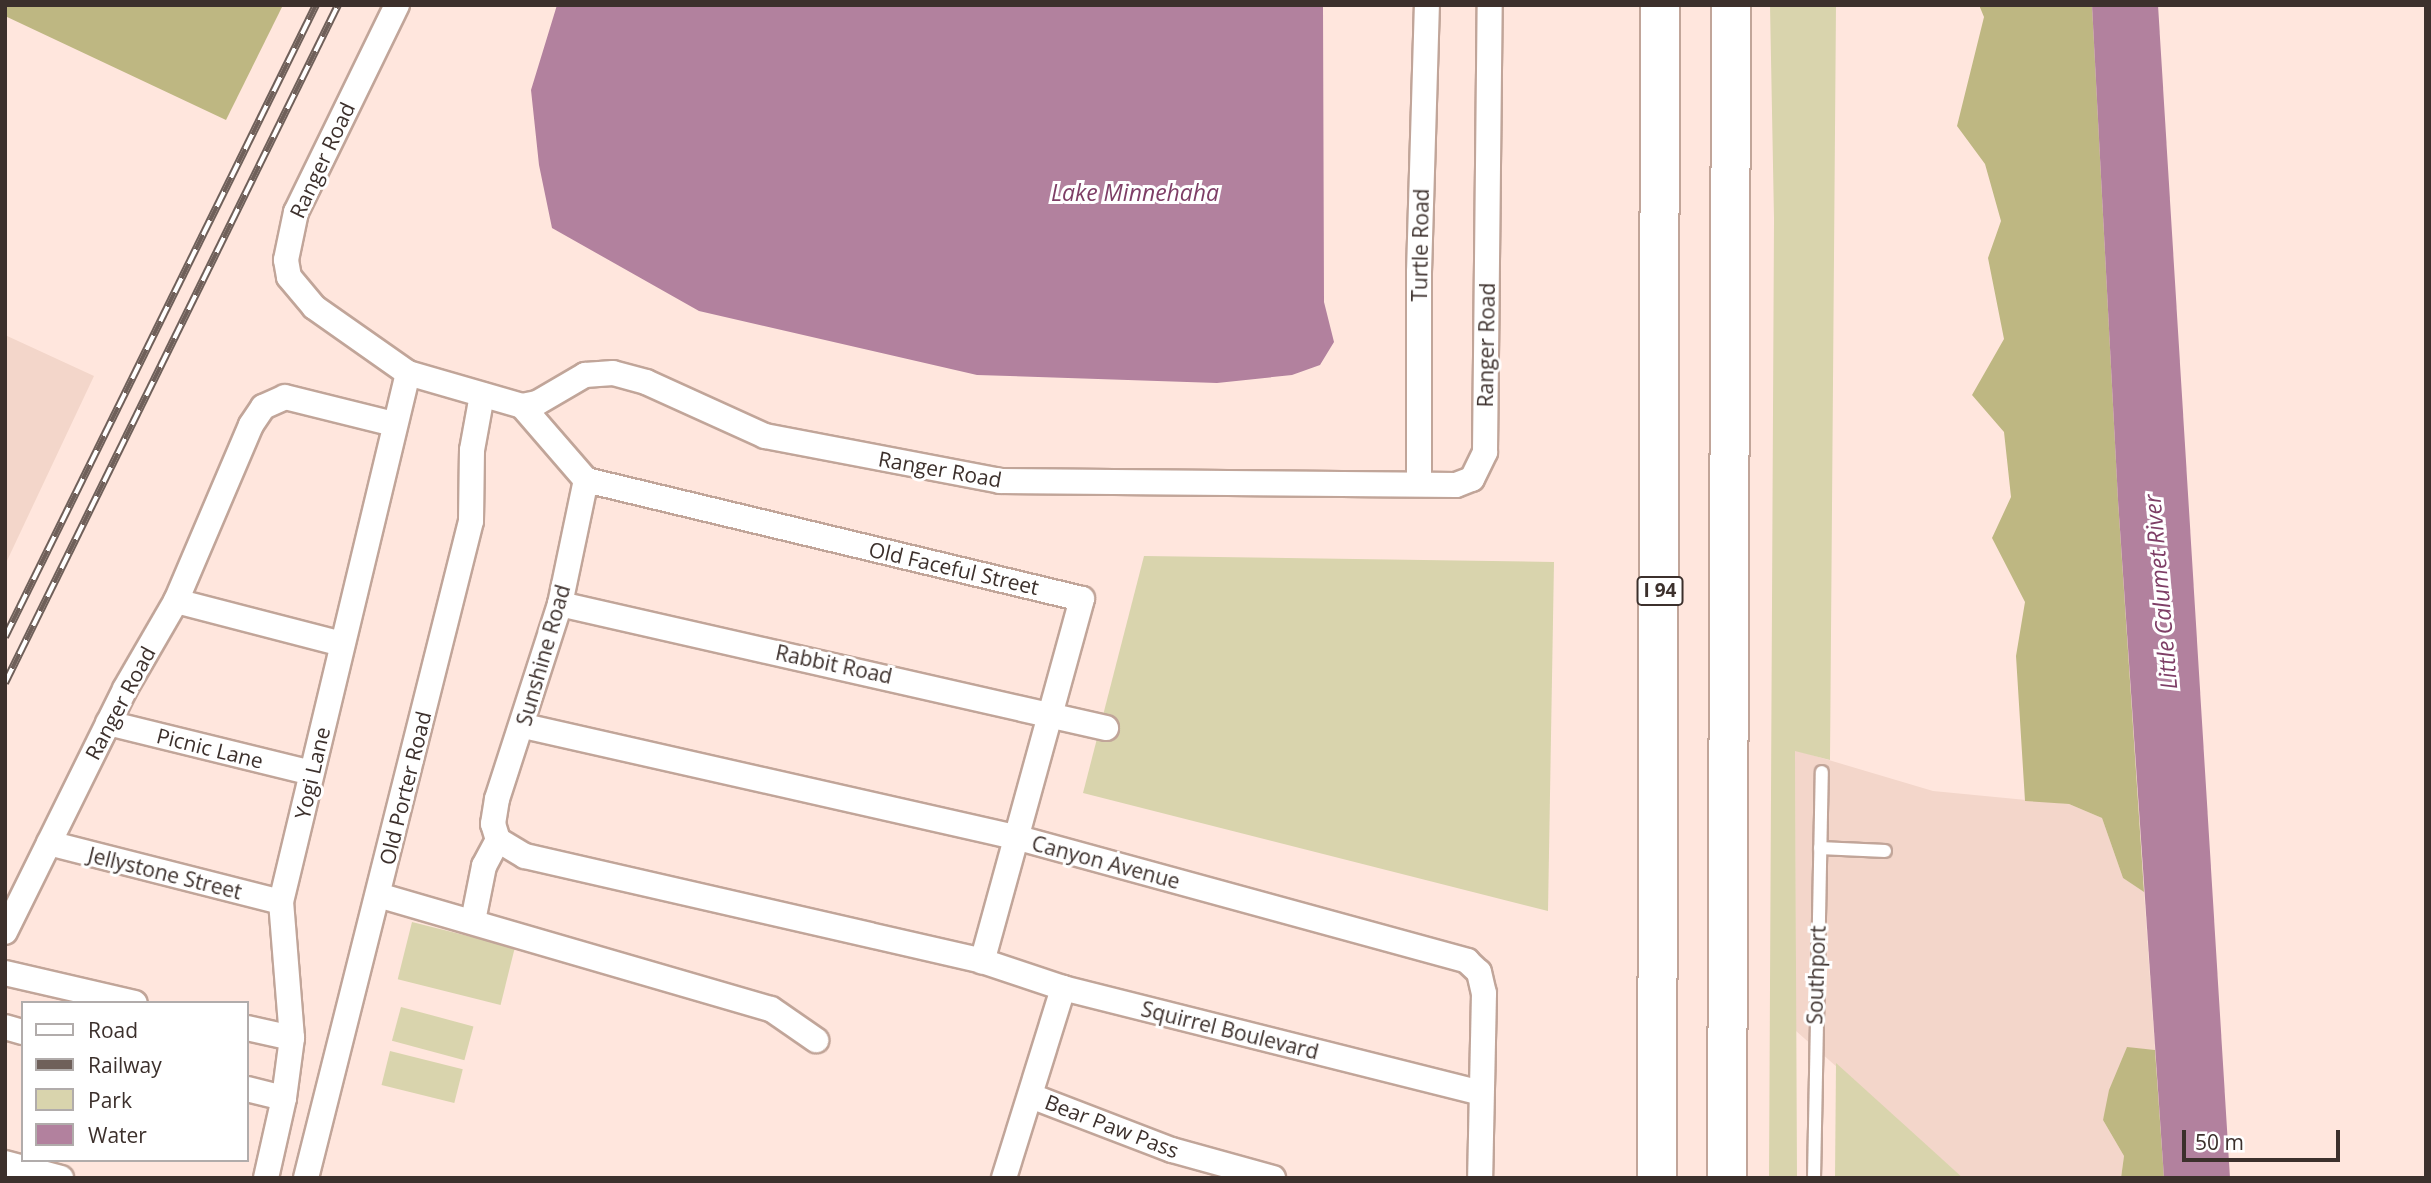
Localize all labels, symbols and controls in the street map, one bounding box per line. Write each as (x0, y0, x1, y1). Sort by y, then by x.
street label: Ranger Road (284, 98, 360, 222)
water label: Lake Minnehaha (1051, 178, 1219, 206)
street label: Turtle Road (1406, 188, 1434, 302)
street label: Ranger Road (1472, 282, 1500, 408)
street label: Ranger Road (876, 446, 1004, 492)
water label: Little Calumet River (2138, 493, 2182, 691)
street label: Old Faceful Street (867, 536, 1041, 600)
road number: I 94 (1636, 576, 1684, 606)
street label: Sunshine Road (511, 582, 575, 728)
street label: Rabbit Road (773, 639, 895, 689)
street label: Ranger Road (80, 642, 160, 764)
street label: Old Porter Road (374, 709, 436, 867)
street label: Picnic Lane (154, 723, 266, 773)
street label: Yogi Lane (289, 724, 335, 822)
street label: Canyon Avenue (1029, 830, 1183, 894)
street label: Jellystone Street (86, 842, 244, 904)
street label: Southport (1802, 925, 1830, 1025)
street label: Squirrel Boulevard (1139, 996, 1321, 1064)
legend (21, 1001, 248, 1162)
text: Road (88, 1016, 138, 1044)
text: Railway (88, 1051, 162, 1079)
text: Park (88, 1086, 132, 1114)
street label: Bear Paw Pass (1041, 1089, 1183, 1163)
scale bar (2186, 1116, 2344, 1160)
text: Water (88, 1121, 147, 1149)
text: 50 m (2195, 1128, 2244, 1156)

